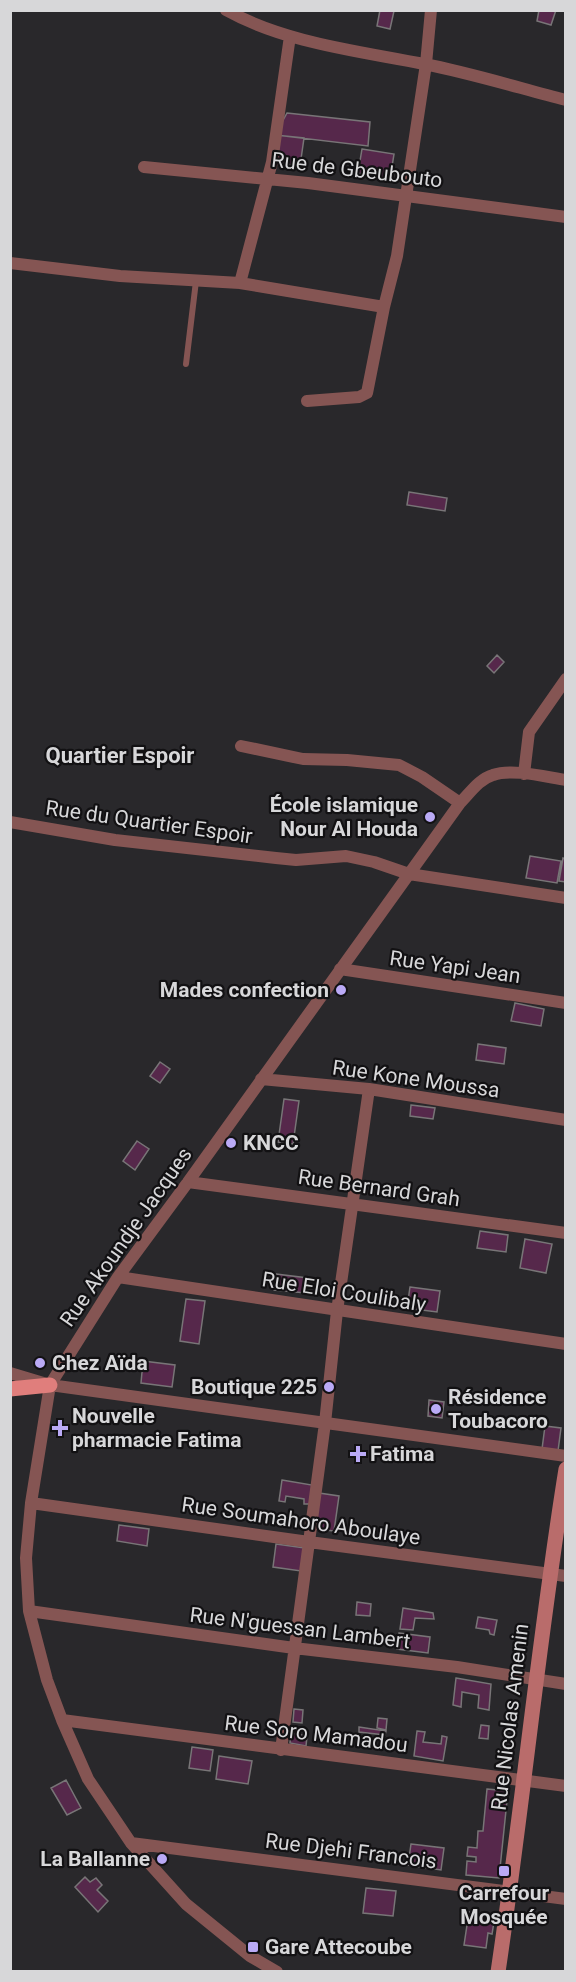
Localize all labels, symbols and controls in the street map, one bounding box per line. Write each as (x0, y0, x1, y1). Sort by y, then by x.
street label: Rue de Gbeubouto (270, 148, 444, 192)
district label: Quartier Espoir (46, 743, 194, 768)
place label: École islamique Nour Al Houda (270, 793, 418, 841)
street label: Rue du Quartier Espoir (44, 796, 254, 848)
marker: École islamique Nour Al Houda (423, 810, 437, 824)
street label: Rue Yapi Jean (388, 946, 522, 988)
place label: Mades confection (160, 978, 329, 1002)
marker: Mades confection (334, 983, 348, 997)
street label: Rue Kone Moussa (331, 1055, 501, 1103)
place label: KNCC (243, 1131, 299, 1155)
marker: KNCC (224, 1136, 238, 1150)
street label: Rue Akoundje Jacques (55, 1143, 197, 1331)
street label: Rue Bernard Grah (297, 1165, 461, 1211)
street label: Rue Eloi Coulibaly (260, 1267, 428, 1317)
place label: Chez Aïda (52, 1351, 148, 1375)
marker: Chez Aïda (33, 1356, 47, 1370)
place label: Boutique 225 (191, 1375, 317, 1399)
marker: Boutique 225 (322, 1380, 336, 1394)
place label: Résidence Toubacoro (448, 1385, 548, 1433)
marker: Résidence Toubacoro (429, 1402, 443, 1416)
place label: Nouvelle pharmacie Fatima (72, 1404, 242, 1452)
marker: Nouvelle pharmacie Fatima (53, 1421, 67, 1435)
place label: Fatima (370, 1442, 435, 1466)
marker: Fatima (351, 1447, 365, 1461)
street label: Rue Soumahoro Aboulaye (180, 1492, 422, 1550)
street label: Rue N'guessan Lambert (188, 1603, 412, 1653)
street label: Rue Nicolas Amenin (487, 1622, 533, 1812)
street label: Rue Soro Mamadou (223, 1711, 409, 1757)
street label: Rue Djehi Francois (264, 1829, 438, 1873)
place label: La Ballanne (40, 1847, 150, 1871)
marker: La Ballanne (155, 1852, 169, 1866)
marker: Carrefour Mosquée (497, 1864, 511, 1878)
place label: Carrefour Mosquée (459, 1881, 549, 1929)
place label: Gare Attecoube (265, 1935, 412, 1959)
marker: Gare Attecoube (246, 1940, 260, 1954)

